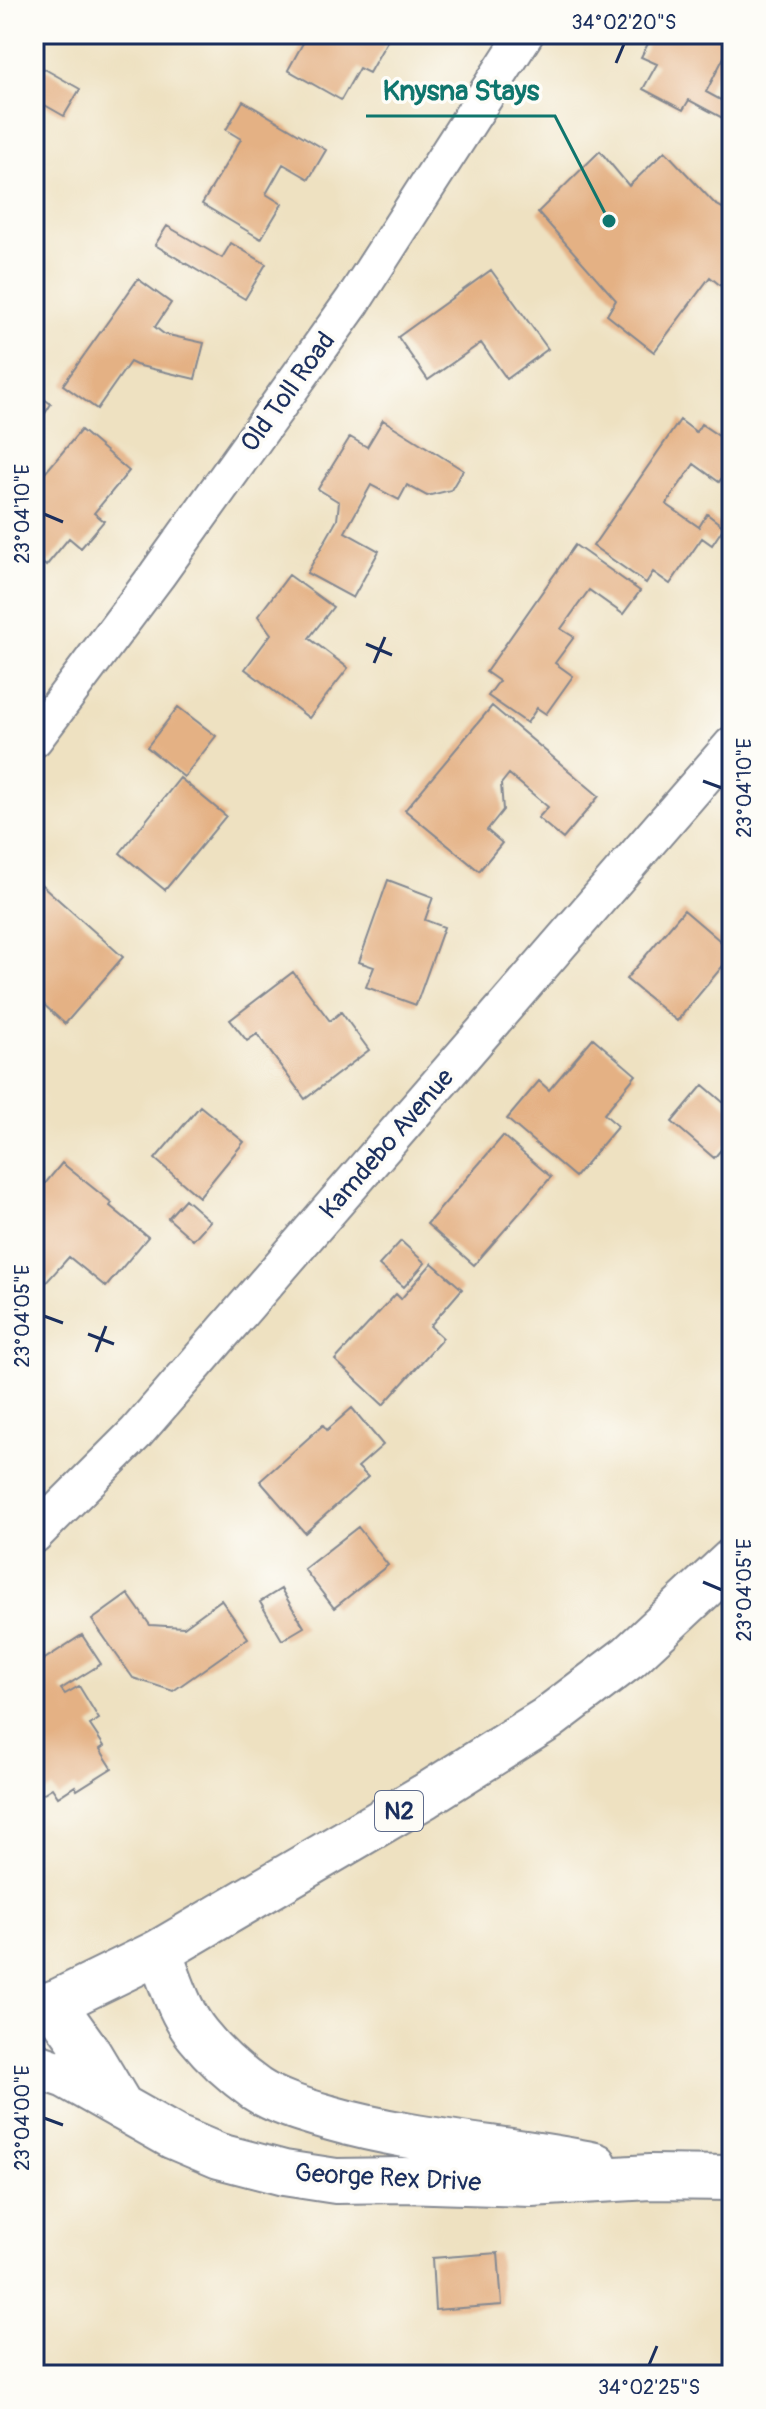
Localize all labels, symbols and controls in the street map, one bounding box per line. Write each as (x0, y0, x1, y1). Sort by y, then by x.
text: 34°02'20"S (572, 10, 676, 35)
callout: Knysna Stays (366, 64, 555, 116)
text: Knysna Stays (383, 74, 540, 109)
street label: Old Toll Road (234, 326, 342, 458)
text: 23°04'10"E (10, 464, 35, 564)
text: 23°04'10"E (732, 738, 757, 838)
street label: Kamdebo Avenue (313, 1062, 461, 1226)
text: 23°04'05"E (10, 1265, 35, 1367)
text: 23°04'05"E (732, 1539, 757, 1641)
road number: N2 (375, 1791, 423, 1831)
text: 23°04'00"E (10, 2065, 35, 2171)
street label: George Rex Drive (294, 2157, 482, 2199)
text: 34°02'25"S (598, 2375, 700, 2400)

